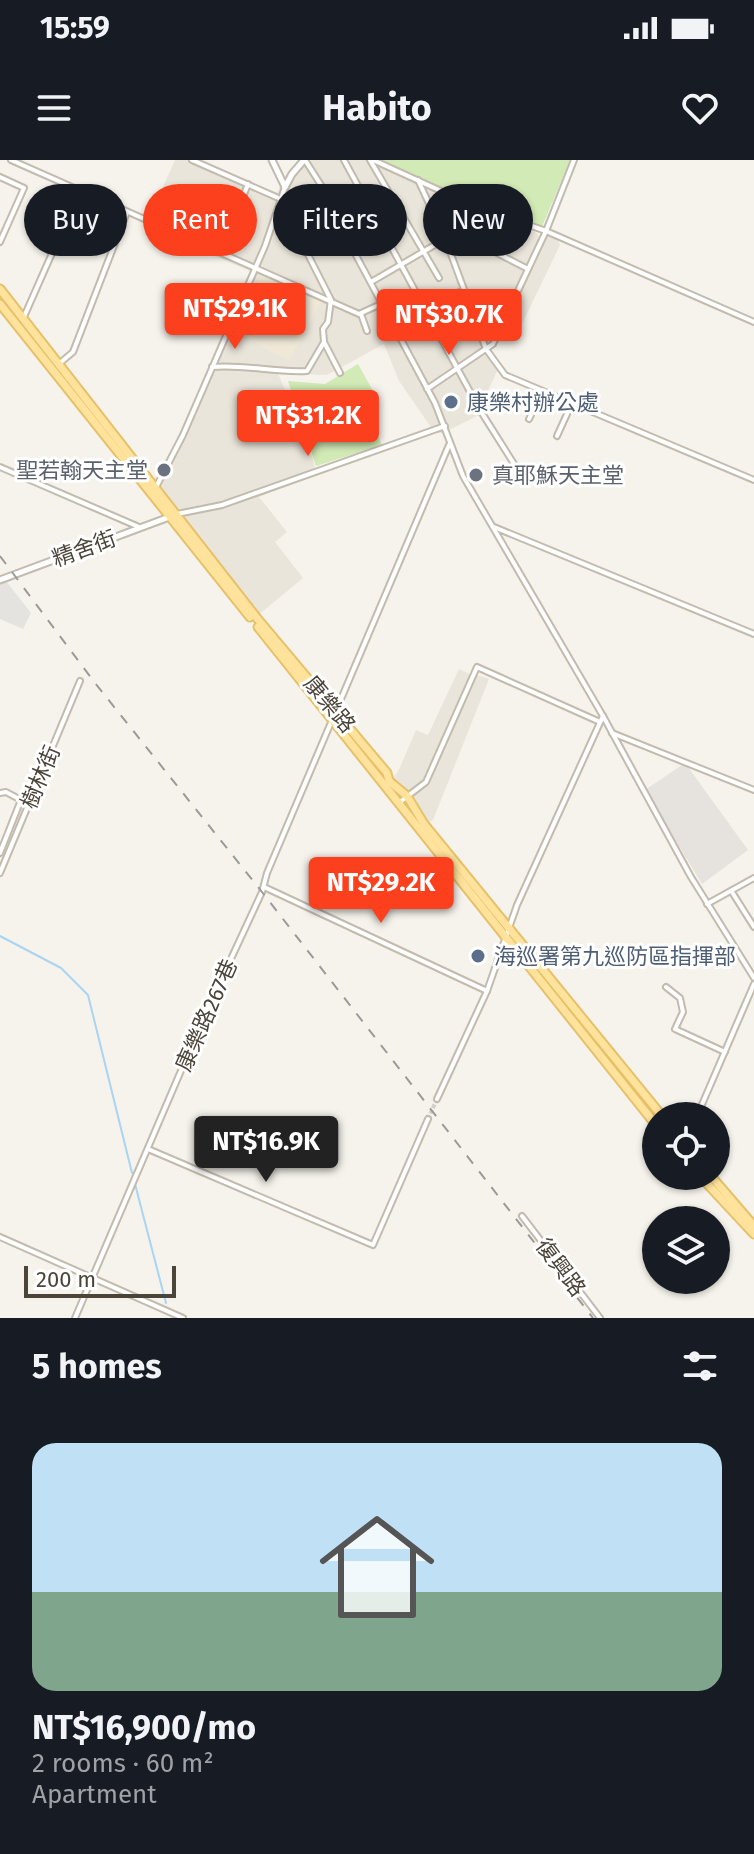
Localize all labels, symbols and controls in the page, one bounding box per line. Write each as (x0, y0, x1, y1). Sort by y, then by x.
text: 15:59 (40, 10, 110, 46)
icon: menu (32, 86, 76, 130)
text: Habito (322, 86, 432, 130)
icon: heart (678, 86, 722, 130)
chip: Buy (24, 184, 127, 256)
chip: Rent (143, 184, 257, 256)
chip: Filters (273, 184, 407, 256)
chip: New (423, 184, 533, 256)
pin: NT$29.1K (152, 283, 318, 351)
pin: NT$30.7K (366, 289, 532, 357)
text: NT$29.1K (183, 293, 287, 324)
text: NT$30.7K (395, 299, 503, 330)
place label: 康樂村辦公處 (467, 389, 599, 416)
pin: NT$31.2K (225, 390, 391, 458)
marker: 康樂村辦公處 (442, 393, 460, 411)
text: NT$31.2K (255, 400, 361, 431)
place label: 聖若翰天主堂 (16, 457, 148, 484)
marker: 聖若翰天主堂 (155, 461, 173, 479)
place label: 真耶穌天主堂 (492, 462, 624, 489)
marker: 真耶穌天主堂 (467, 466, 485, 484)
street label: 精舍街 (49, 524, 120, 572)
street label: 康樂路 (298, 670, 361, 738)
street label: 樹林街 (15, 742, 66, 813)
pin: NT$29.2K (298, 857, 464, 925)
text: NT$29.2K (327, 867, 435, 898)
place label: 海巡署第九巡防區指揮部 (494, 943, 736, 970)
marker: 海巡署第九巡防區指揮部 (469, 947, 487, 965)
street label: 康樂路267巷 (170, 955, 243, 1075)
map controls (642, 1102, 730, 1294)
button: locate (642, 1102, 730, 1190)
pin: NT$16.9K (183, 1116, 349, 1184)
text: NT$16.9K (212, 1126, 320, 1157)
button: layers (642, 1206, 730, 1294)
street label: 復興路 (530, 1233, 591, 1302)
scale bar (24, 1262, 176, 1298)
text: 200 m (36, 1266, 96, 1293)
icon: filters (678, 1344, 722, 1388)
text: 5 homes (32, 1346, 162, 1387)
icon: home (305, 1495, 449, 1639)
text: NT$16,900/mo (32, 1707, 256, 1748)
text: 2 rooms · 60 m² (32, 1748, 214, 1779)
text: Apartment (32, 1779, 157, 1810)

